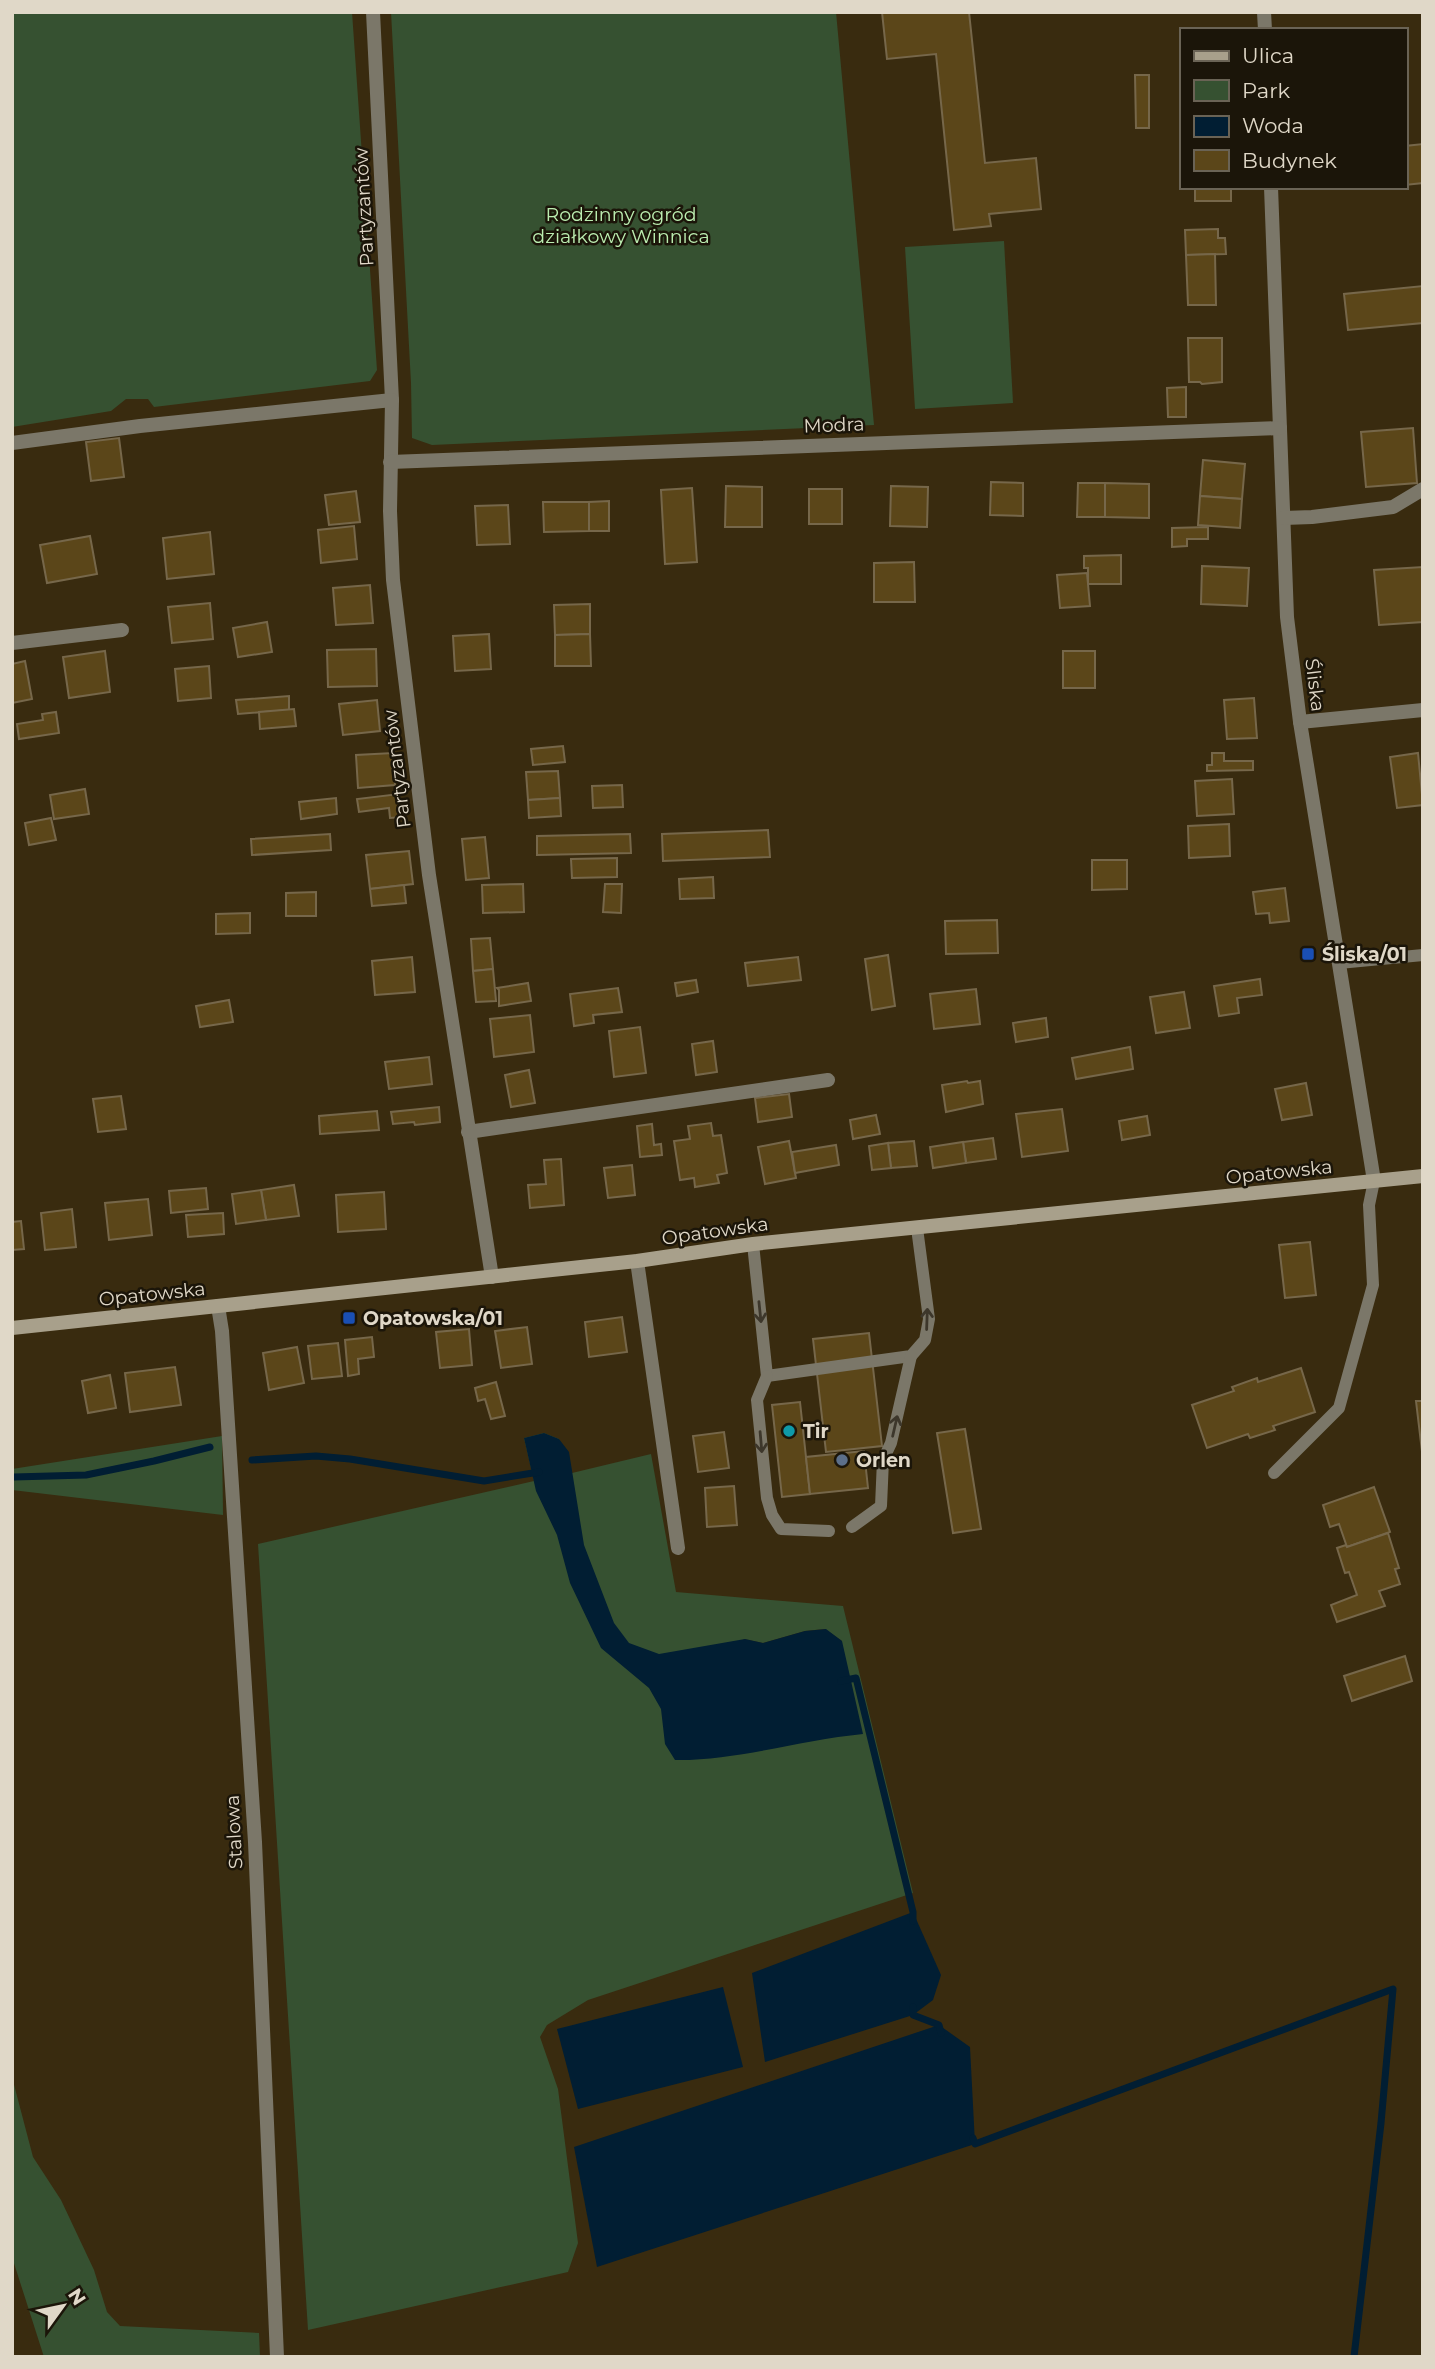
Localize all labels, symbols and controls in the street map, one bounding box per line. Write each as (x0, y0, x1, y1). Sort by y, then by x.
legend (1180, 28, 1407, 189)
text: Ulica (1242, 43, 1294, 68)
text: Park (1242, 78, 1290, 103)
text: Woda (1242, 113, 1304, 138)
street label: Partyzantów (349, 147, 379, 267)
text: Budynek (1242, 148, 1337, 173)
park label: Rodzinny ogród działkowy Winnica (532, 203, 710, 248)
street label: Modra (803, 412, 865, 438)
street label: Śliska (1300, 657, 1330, 713)
street label: Partyzantów (378, 708, 416, 829)
place label: Śliska/01 (1322, 942, 1407, 966)
marker: Śliska/01 (1300, 946, 1316, 962)
street label: Opatowska (1224, 1155, 1334, 1189)
street label: Opatowska (660, 1212, 770, 1250)
street label: Opatowska (97, 1277, 207, 1311)
one-way arrow (754, 1301, 767, 1323)
place label: Opatowska/01 (363, 1307, 503, 1330)
one-way arrow (921, 1308, 934, 1331)
marker: Opatowska/01 (341, 1310, 357, 1326)
one-way arrow (889, 1416, 902, 1438)
place label: Tir (803, 1420, 829, 1443)
marker: Tir (781, 1423, 797, 1439)
one-way arrow (755, 1431, 768, 1453)
place label: Orlen (856, 1449, 911, 1472)
marker: Orlen (834, 1452, 850, 1468)
street label: Stalowa (221, 1794, 247, 1870)
north arrow (28, 2271, 98, 2341)
text: N (63, 2284, 91, 2310)

